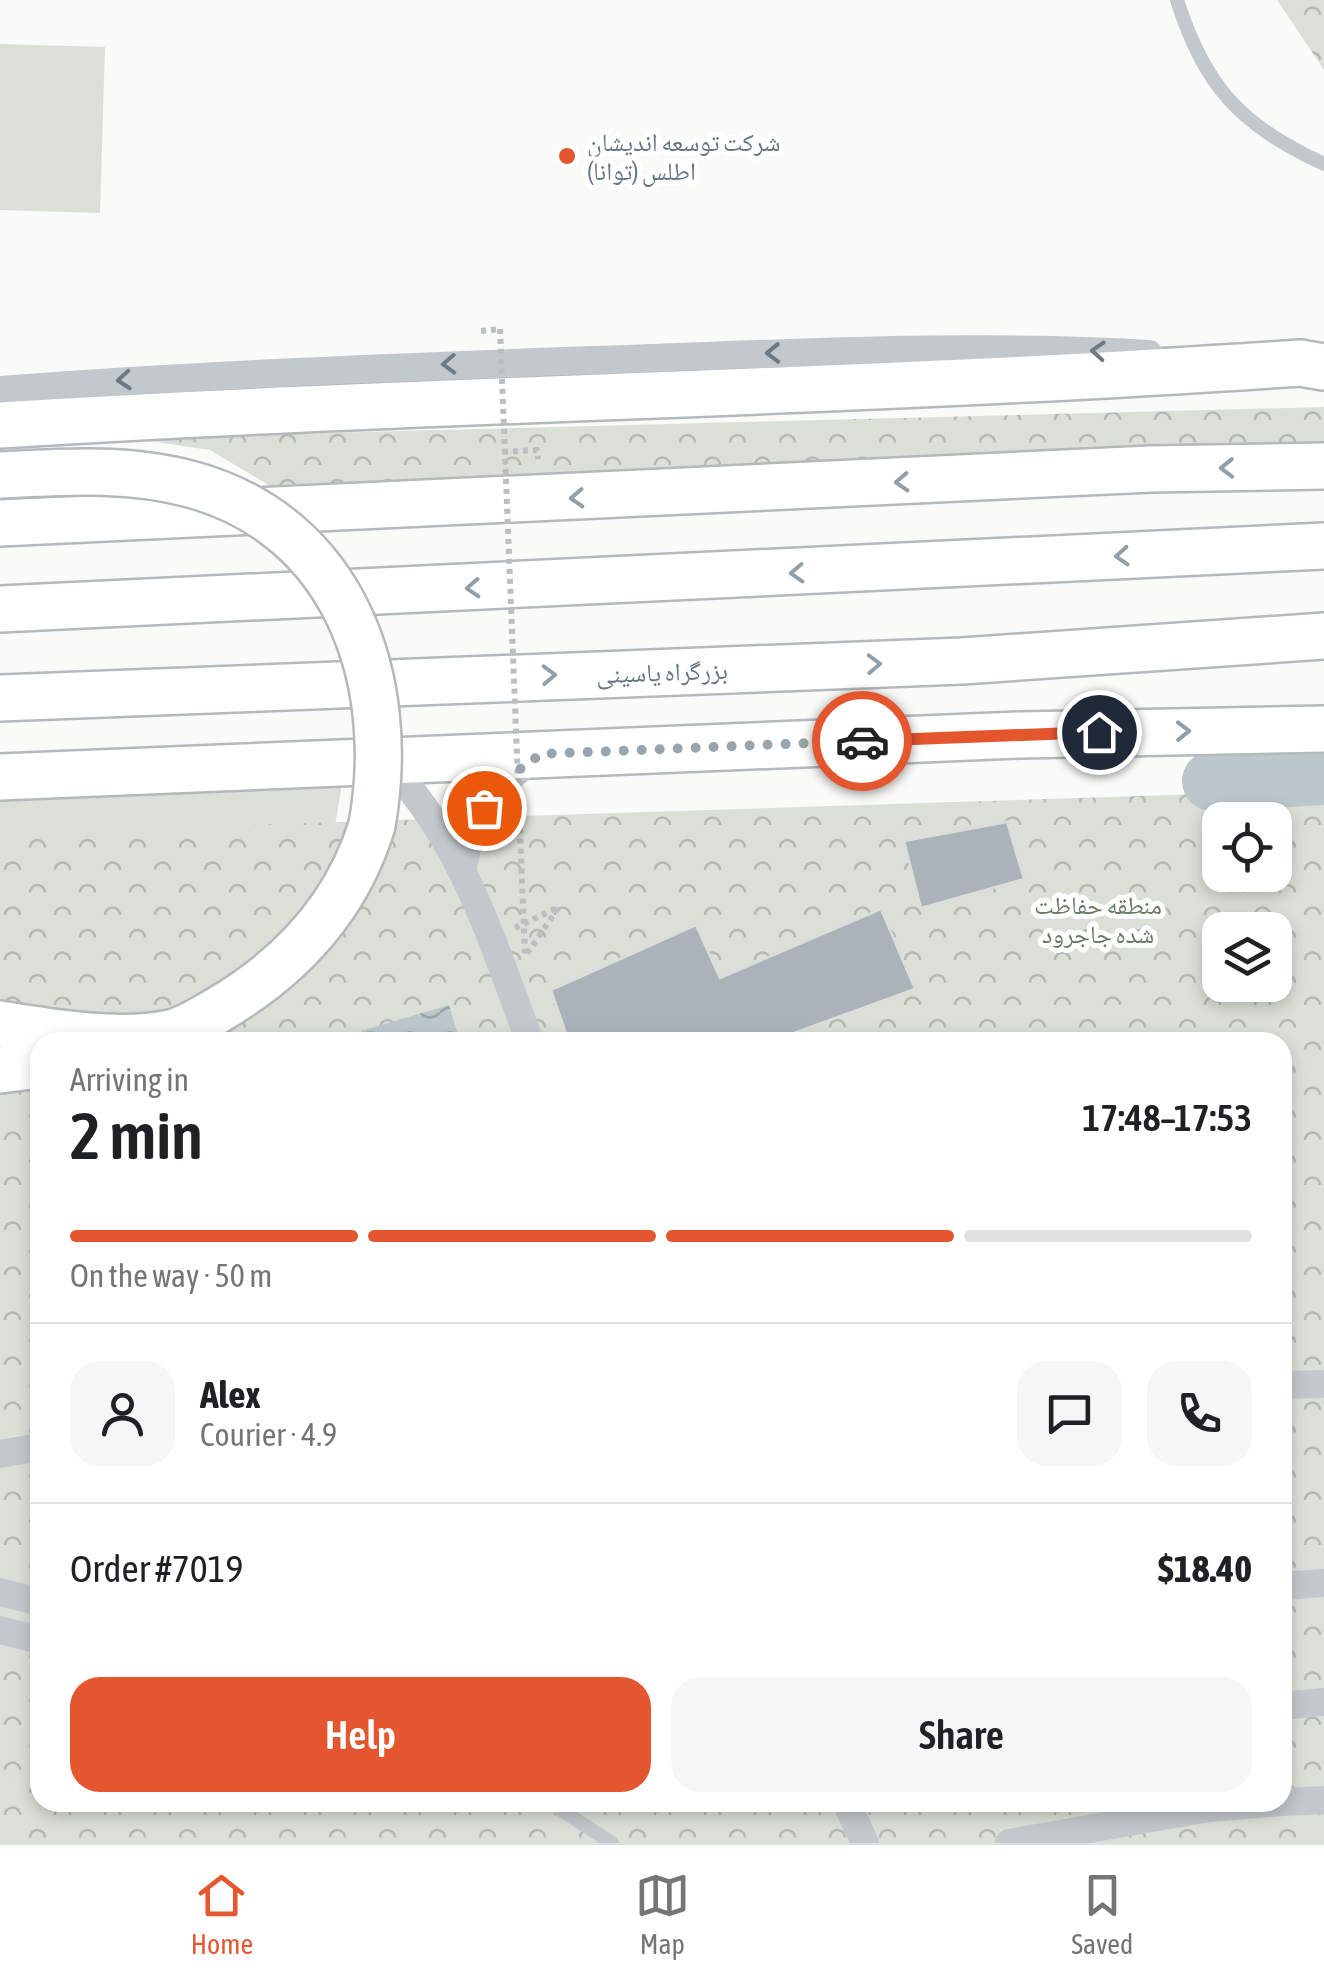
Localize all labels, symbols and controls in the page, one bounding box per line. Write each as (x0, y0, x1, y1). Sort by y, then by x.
place label: شرکت توسعه اندیشان اطلس (توانا) (587, 128, 780, 187)
marker: شرکت توسعه اندیشان اطلس (توانا) (556, 145, 578, 167)
one-way arrow (1090, 341, 1106, 362)
one-way arrow (765, 342, 781, 363)
one-way arrow (440, 353, 456, 374)
one-way arrow (116, 369, 132, 390)
one-way arrow (1218, 457, 1234, 479)
one-way arrow (893, 471, 909, 492)
one-way arrow (569, 487, 585, 508)
one-way arrow (1113, 545, 1129, 566)
one-way arrow (789, 563, 805, 584)
one-way arrow (464, 577, 480, 598)
one-way arrow (867, 654, 883, 675)
street label: بزرگراه یاسینی (596, 656, 728, 690)
one-way arrow (542, 665, 558, 686)
pin (1057, 690, 1142, 775)
courier (812, 691, 912, 791)
icon: home (1072, 705, 1127, 760)
icon: car (835, 714, 890, 769)
one-way arrow (1176, 720, 1192, 742)
pin (442, 766, 527, 851)
icon: bag (457, 781, 512, 836)
map controls (1202, 802, 1292, 1002)
button: locate (1202, 802, 1292, 892)
park label: منطقه حفاظت شده جاجرود (1034, 891, 1162, 948)
button: layers (1202, 912, 1292, 1002)
text: Arriving in (70, 1061, 189, 1098)
text: 17:48–17:53 (1082, 1096, 1252, 1139)
text: 2 min (70, 1098, 203, 1173)
text: On the way · 50 m (70, 1257, 272, 1294)
button: person (70, 1361, 175, 1466)
button: chat (1017, 1361, 1122, 1466)
button: phone (1147, 1361, 1252, 1466)
text: Alex (200, 1373, 261, 1416)
text: Courier · 4.9 (200, 1416, 337, 1453)
text: Order #7019 (70, 1547, 243, 1590)
text: $18.40 (1158, 1547, 1252, 1590)
button: Help (70, 1677, 651, 1792)
button: Share (671, 1677, 1252, 1792)
tab: Home (191, 1868, 253, 1960)
tab: Map (635, 1868, 690, 1960)
tab: Saved (1071, 1868, 1133, 1960)

